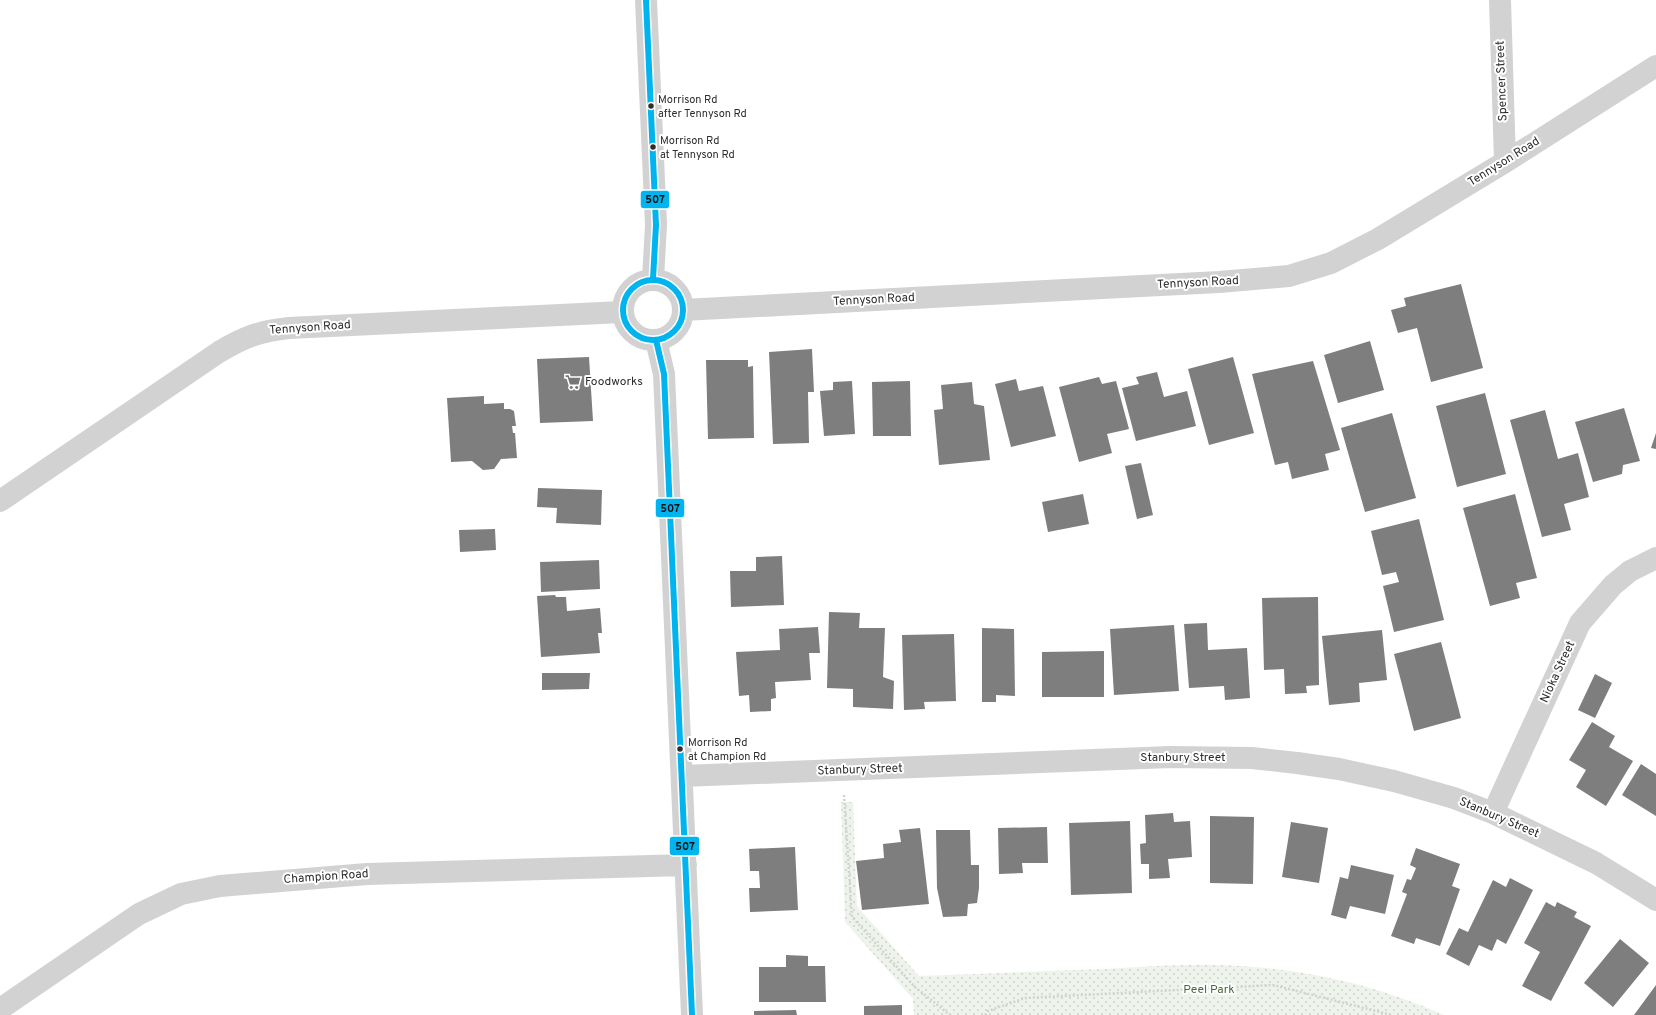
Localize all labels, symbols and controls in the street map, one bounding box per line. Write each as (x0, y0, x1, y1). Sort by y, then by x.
street label: Spencer Street (1493, 40, 1511, 122)
place label: Morrison Rd after Tennyson Rd (658, 93, 747, 121)
marker: Morrison Rd after Tennyson Rd (646, 101, 656, 111)
place label: Morrison Rd at Tennyson Rd (660, 134, 735, 162)
street label: Tennyson Road (1465, 134, 1543, 190)
marker: Morrison Rd at Tennyson Rd (648, 142, 658, 152)
line badge: 507 (640, 190, 670, 209)
text: 507 (645, 193, 665, 207)
street label: Tennyson Road (1157, 273, 1239, 293)
street label: Tennyson Road (833, 290, 915, 310)
street label: Tennyson Road (269, 317, 351, 339)
supermarket icon: Foodworks (564, 373, 582, 391)
place label: Foodworks (585, 374, 643, 390)
line badge: 507 (655, 498, 685, 518)
text: 507 (660, 502, 680, 516)
street label: Nioka Street (1537, 638, 1579, 706)
place label: Morrison Rd at Champion Rd (688, 736, 766, 764)
marker: Morrison Rd at Champion Rd (675, 744, 685, 754)
street label: Stanbury Street (1140, 750, 1226, 766)
street label: Stanbury Street (817, 761, 903, 779)
street label: Stanbury Street (1457, 794, 1541, 842)
line badge: 507 (669, 836, 700, 856)
text: 507 (675, 840, 695, 854)
street label: Champion Road (283, 866, 369, 888)
park label: Peel Park (1183, 982, 1235, 998)

